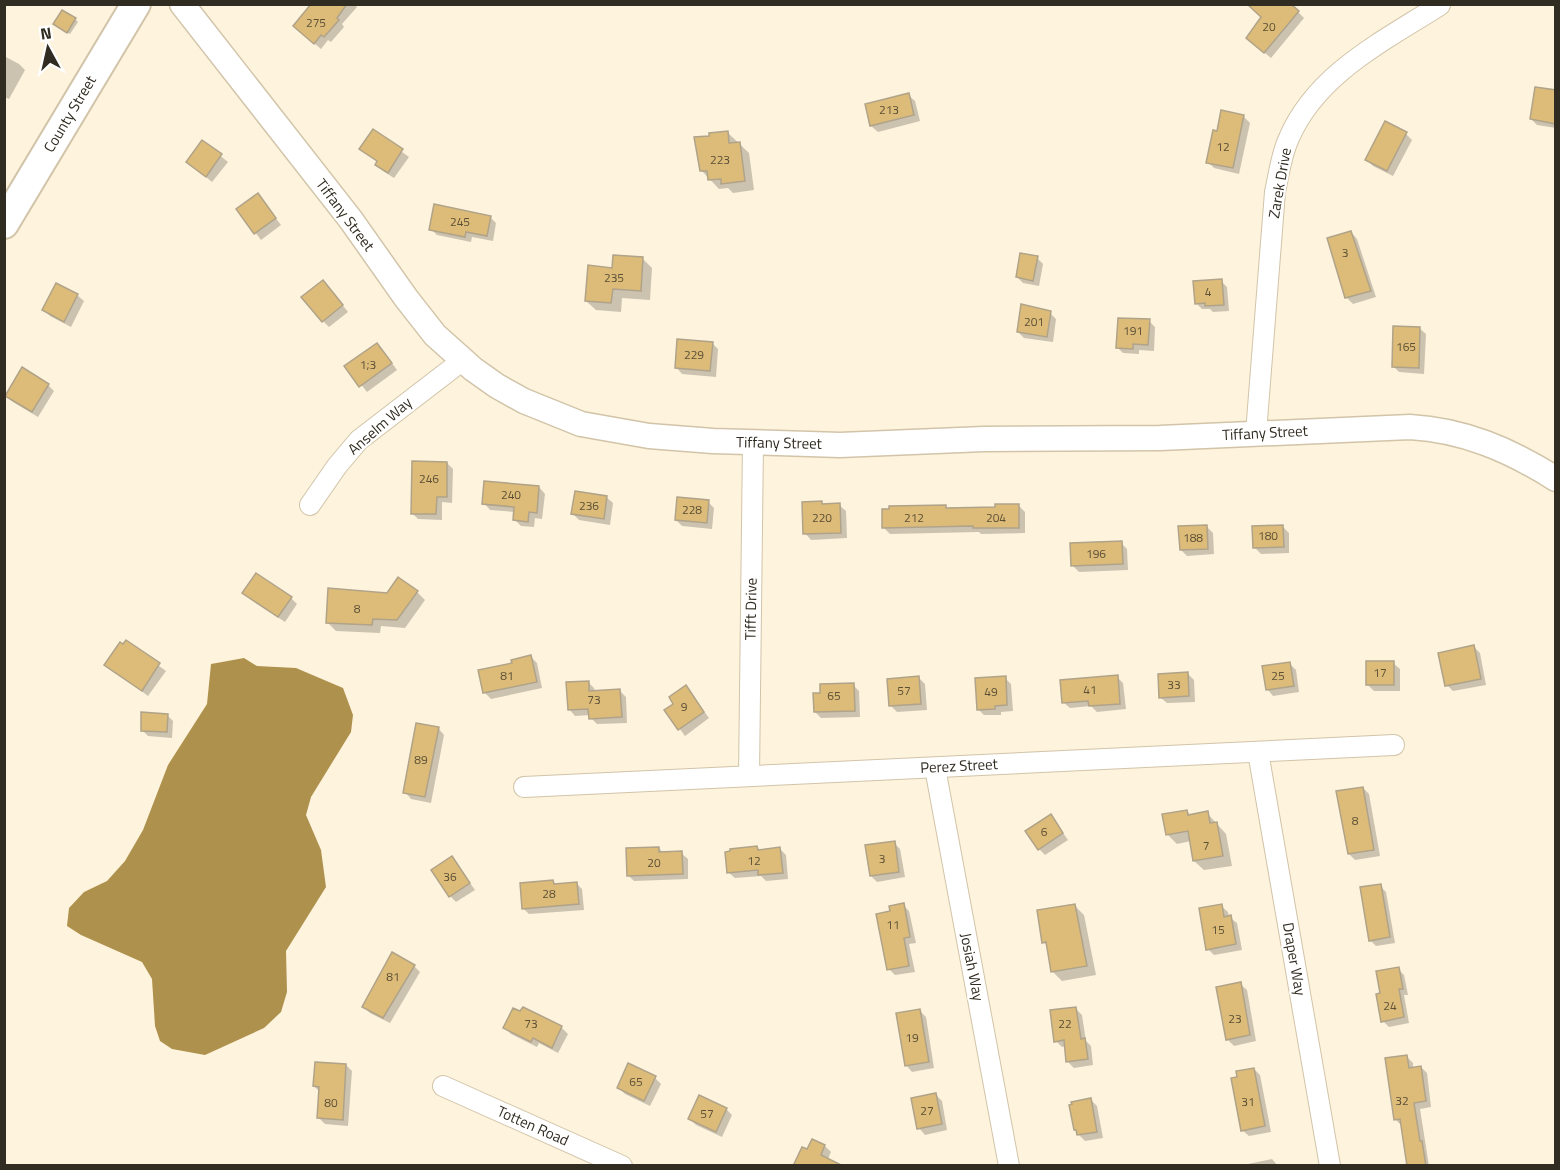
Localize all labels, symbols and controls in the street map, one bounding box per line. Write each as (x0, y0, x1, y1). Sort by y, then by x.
house number: 275 (306, 13, 326, 32)
house number: 20 (1262, 17, 1276, 36)
north arrow (18, 18, 78, 78)
text: N (39, 20, 53, 46)
street label: County Street (37, 70, 102, 157)
house number: 213 (879, 100, 899, 119)
house number: 12 (1216, 137, 1230, 156)
street label: Zarek Drive (1262, 146, 1297, 220)
house number: 223 (710, 150, 730, 169)
street label: Tiffany Street (310, 174, 381, 256)
house number: 245 (450, 212, 470, 231)
house number: 3 (1342, 243, 1348, 262)
house number: 235 (604, 268, 624, 287)
house number: 4 (1205, 282, 1212, 301)
house number: 201 (1024, 312, 1044, 331)
house number: 191 (1123, 321, 1143, 340)
house number: 165 (1396, 337, 1416, 356)
house number: 229 (684, 345, 704, 364)
house number: 1;3 (360, 355, 376, 374)
street label: Anselm Way (342, 391, 417, 460)
street label: Tiffany Street (1222, 419, 1309, 446)
street label: Tiffany Street (736, 430, 823, 455)
house number: 246 (419, 469, 439, 488)
house number: 240 (501, 485, 521, 504)
house number: 236 (579, 496, 599, 515)
house number: 228 (682, 500, 702, 519)
house number: 220 (812, 508, 832, 527)
house number: 212 (904, 508, 924, 527)
house number: 204 (986, 508, 1006, 527)
house number: 180 (1258, 526, 1278, 545)
house number: 188 (1183, 528, 1203, 547)
house number: 196 (1086, 544, 1106, 563)
street label: Tifft Drive (738, 578, 763, 640)
house number: 8 (354, 599, 361, 618)
house number: 17 (1373, 663, 1387, 682)
house number: 81 (500, 666, 514, 685)
house number: 25 (1271, 666, 1285, 685)
house number: 33 (1167, 675, 1181, 694)
house number: 41 (1083, 680, 1097, 699)
house number: 57 (897, 681, 911, 700)
house number: 49 (984, 682, 998, 701)
house number: 65 (827, 686, 841, 705)
house number: 73 (587, 690, 601, 709)
house number: 9 (681, 697, 688, 716)
house number: 89 (414, 750, 428, 769)
street label: Perez Street (920, 752, 999, 779)
house number: 8 (1352, 811, 1359, 830)
house number: 6 (1041, 822, 1048, 841)
house number: 7 (1203, 836, 1209, 855)
house number: 3 (879, 849, 885, 868)
house number: 12 (747, 851, 761, 870)
house number: 20 (647, 853, 661, 872)
house number: 36 (443, 867, 457, 886)
house number: 28 (542, 884, 556, 903)
house number: 11 (886, 915, 900, 934)
house number: 15 (1211, 920, 1225, 939)
street label: Draper Way (1277, 920, 1312, 997)
street label: Josiah Way (955, 931, 990, 1003)
house number: 81 (386, 967, 400, 986)
house number: 24 (1383, 996, 1397, 1015)
house number: 23 (1228, 1009, 1242, 1028)
house number: 73 (524, 1014, 538, 1033)
house number: 22 (1058, 1014, 1072, 1033)
house number: 19 (905, 1028, 919, 1047)
house number: 65 (629, 1072, 643, 1091)
house number: 32 (1395, 1091, 1409, 1110)
house number: 31 (1241, 1092, 1255, 1111)
house number: 80 (324, 1093, 338, 1112)
street label: Totten Road (494, 1100, 573, 1152)
house number: 27 (920, 1101, 934, 1120)
house number: 57 (700, 1104, 714, 1123)

